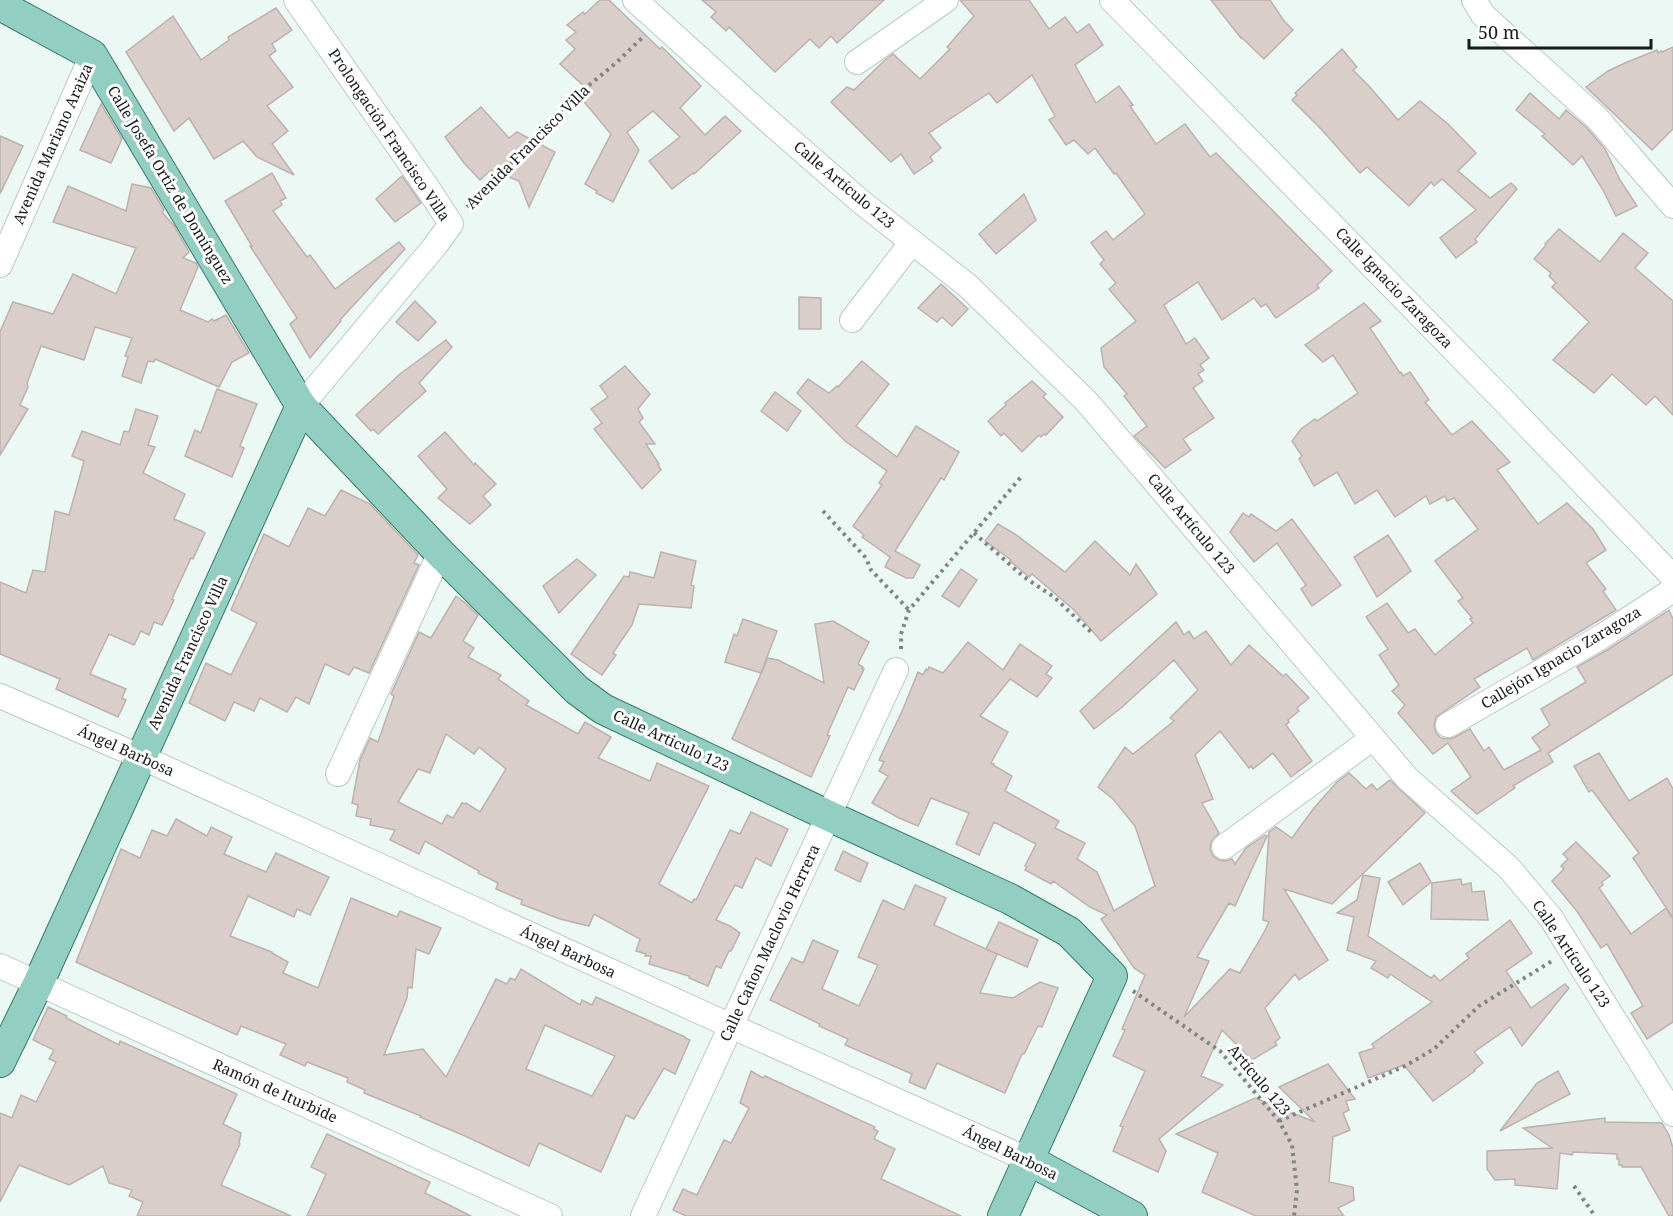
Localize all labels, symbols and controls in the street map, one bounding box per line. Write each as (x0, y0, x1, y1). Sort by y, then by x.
scale bar (1469, 12, 1650, 50)
text: 50 m (1478, 20, 1520, 44)
street label: Prolongación Francisco Villa (325, 44, 455, 225)
street label: Avenida Mariano Araiza (8, 60, 97, 227)
street label: Avenida Francisco Villa (461, 80, 594, 213)
street label: Calle Josefa Ortiz de Domínguez (104, 82, 238, 287)
street label: Calle Artículo 123 (790, 136, 899, 232)
street label: Calle Ignacio Zaragoza (1332, 223, 1458, 352)
street label: Calle Artículo 123 (1144, 469, 1240, 578)
street label: Avenida Francisco Villa (143, 572, 232, 733)
street label: Callejón Ignacio Zaragoza (1477, 601, 1644, 713)
street label: Calle Articulo 123 (610, 704, 733, 776)
street label: Ángel Barbosa (75, 720, 178, 780)
street label: Calle Cañon Maclovio Herrera (715, 841, 824, 1044)
street label: Calle Artículo 123 (1528, 896, 1615, 1011)
street label: Ángel Barbosa (517, 920, 619, 982)
street label: Artículo 123 (1224, 1040, 1295, 1119)
street label: Ramón de Iturbide (210, 1054, 341, 1127)
street label: Ángel Barbosa (960, 1120, 1061, 1184)

